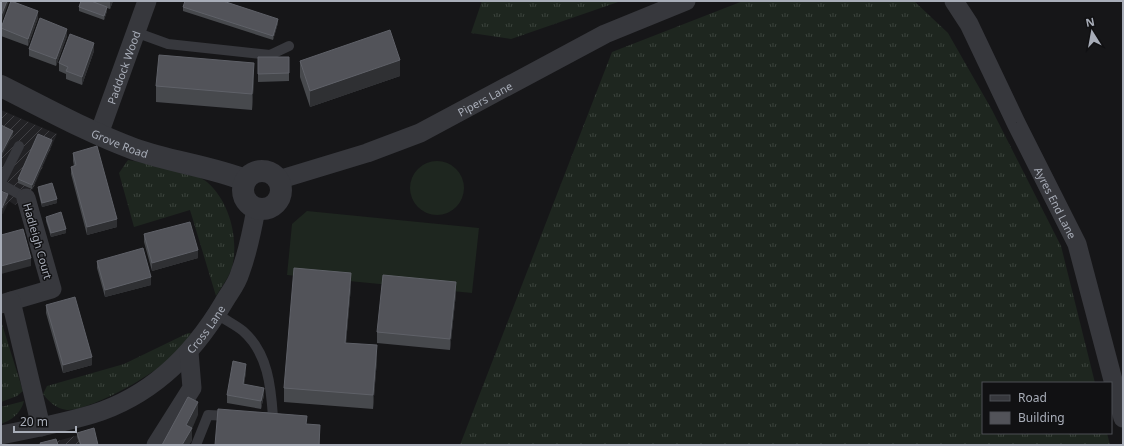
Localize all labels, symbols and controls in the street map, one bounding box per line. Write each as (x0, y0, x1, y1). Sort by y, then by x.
north arrow (1072, 12, 1112, 52)
text: N (1084, 13, 1096, 30)
street label: Paddock Wood (103, 28, 143, 106)
street label: Pipers Lane (455, 78, 515, 119)
street label: Grove Road (89, 125, 150, 161)
street label: Ayres End Lane (1032, 164, 1080, 241)
street label: Hadleigh Court (20, 201, 56, 281)
street label: Cross Lane (183, 302, 228, 356)
legend (982, 382, 1112, 434)
text: Road (1018, 389, 1047, 406)
scale bar (14, 408, 76, 434)
text: Building (1018, 409, 1065, 426)
text: 20 m (20, 413, 48, 430)

